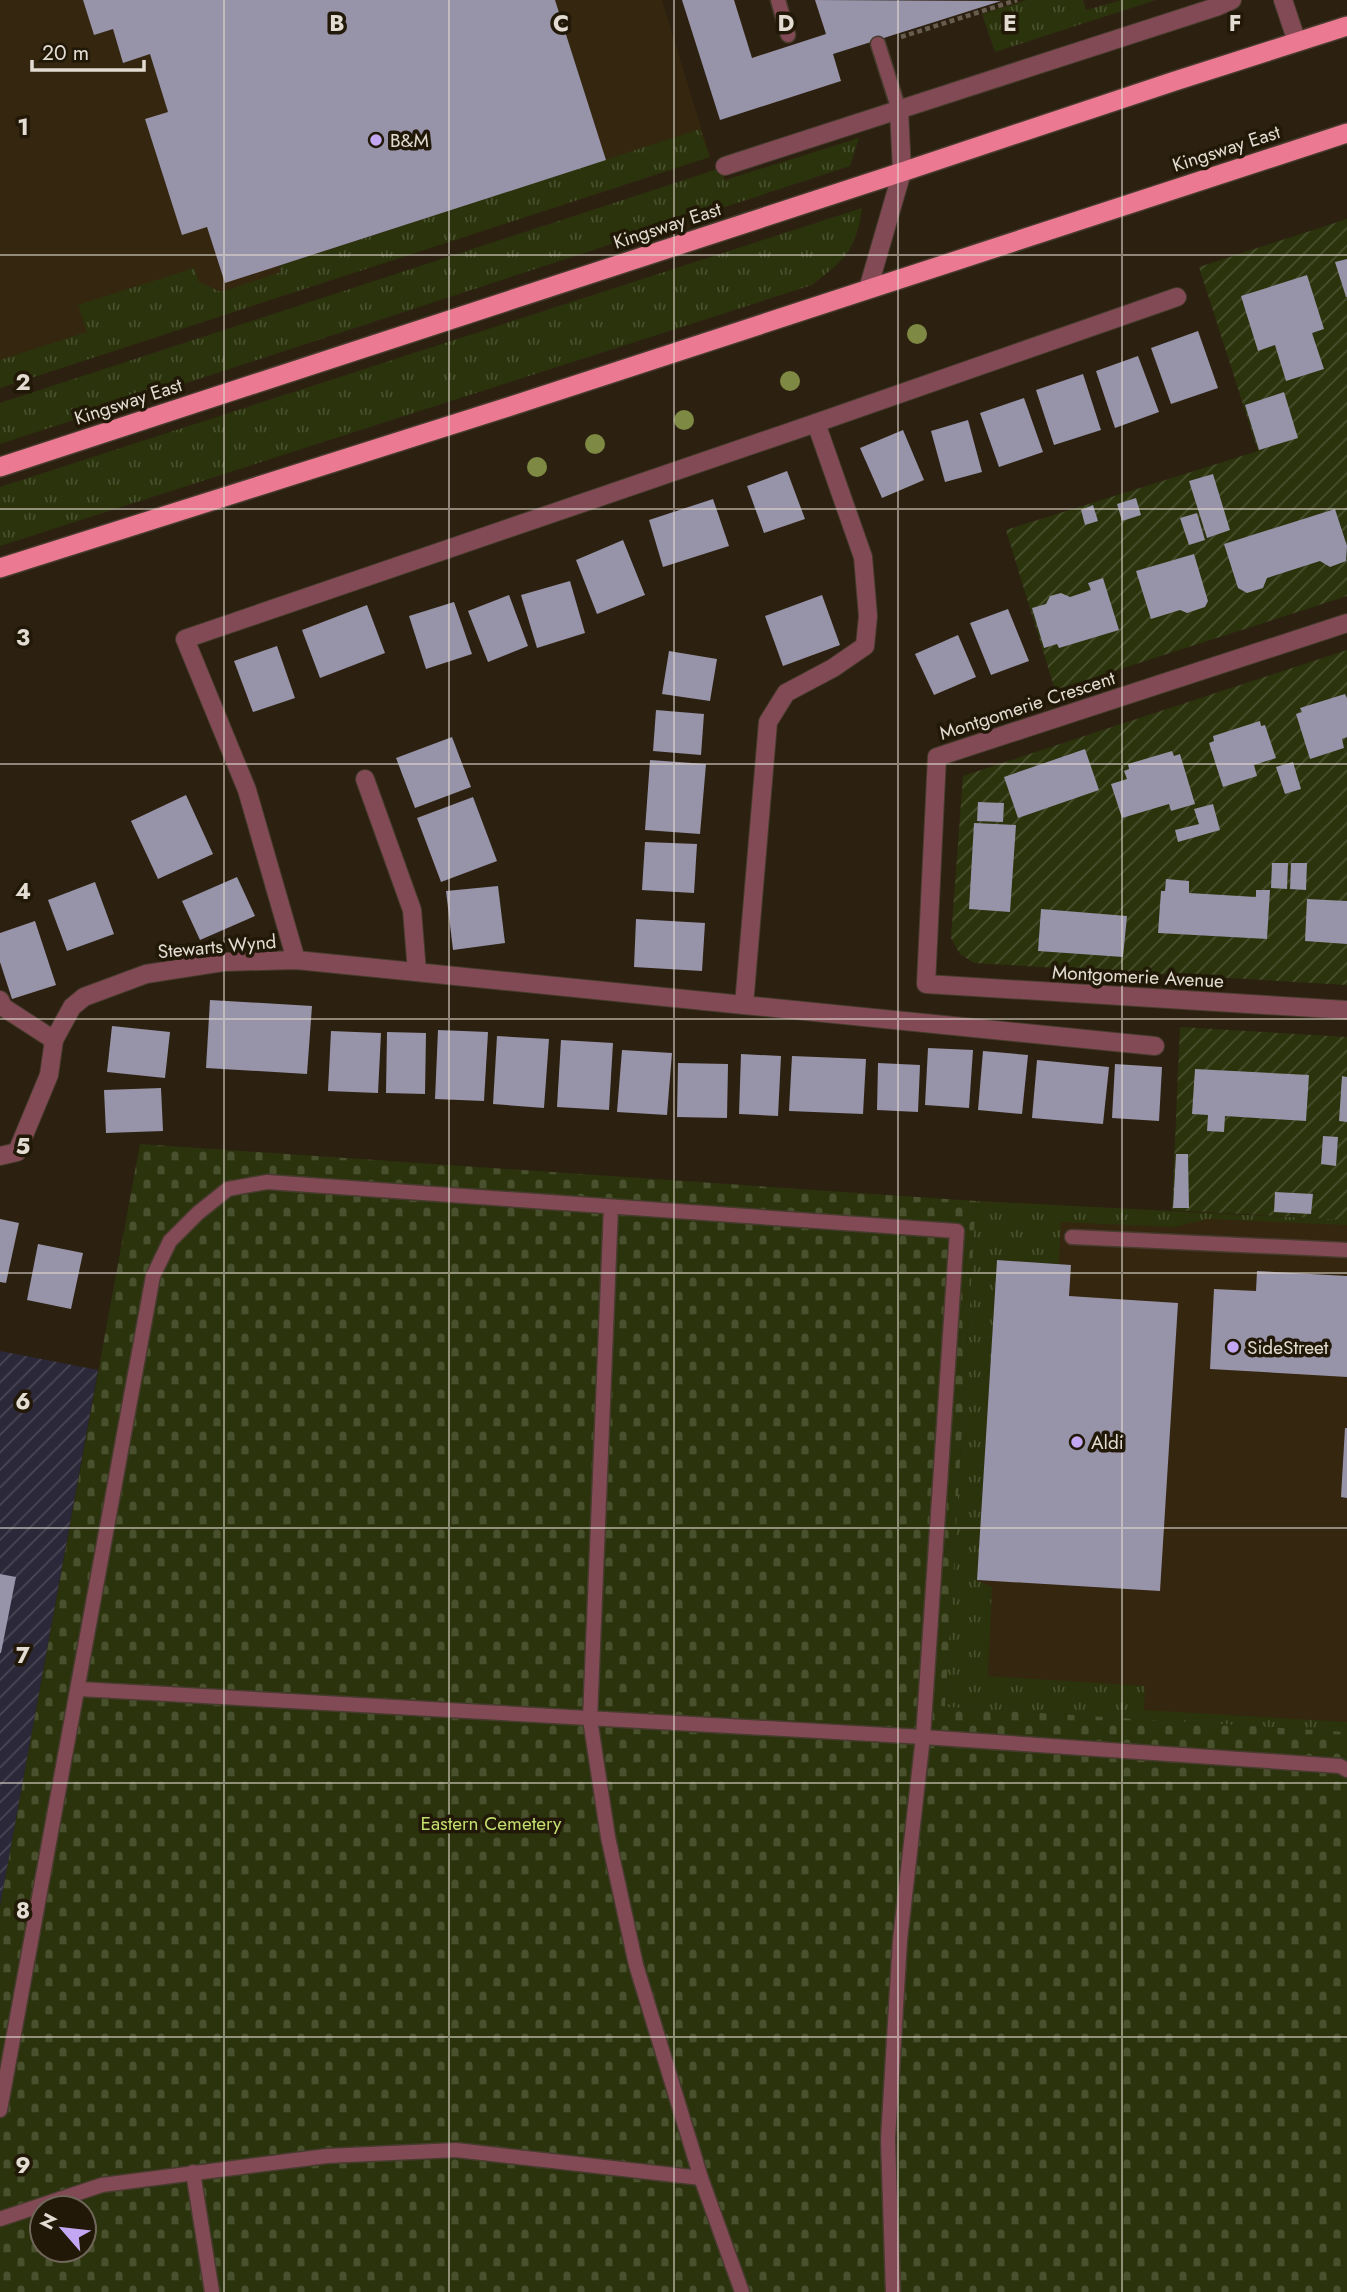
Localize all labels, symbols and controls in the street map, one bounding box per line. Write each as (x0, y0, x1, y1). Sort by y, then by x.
text: B (329, 6, 345, 40)
text: C (553, 6, 569, 40)
text: D (778, 6, 795, 40)
text: E (1003, 6, 1017, 40)
text: F (1229, 6, 1241, 40)
scale bar (32, 28, 144, 72)
text: 20 m (42, 38, 89, 68)
text: 1 (17, 110, 29, 144)
street label: Kingsway East (1169, 118, 1284, 179)
place label: B&M (390, 127, 429, 154)
marker: B&M (368, 132, 384, 148)
street label: Kingsway East (610, 195, 725, 256)
text: 2 (15, 365, 31, 399)
street label: Kingsway East (71, 371, 186, 432)
text: 3 (16, 620, 30, 654)
street label: Montgomerie Crescent (936, 664, 1119, 747)
text: 4 (15, 874, 31, 908)
street label: Stewarts Wynd (157, 928, 277, 965)
street label: Montgomerie Avenue (1051, 959, 1225, 994)
text: 5 (16, 1129, 30, 1163)
place label: SideStreet (1247, 1334, 1329, 1361)
marker: SideStreet (1225, 1339, 1241, 1355)
text: 6 (15, 1384, 31, 1418)
place label: Aldi (1091, 1429, 1124, 1456)
marker: Aldi (1069, 1434, 1085, 1450)
text: 7 (16, 1638, 30, 1672)
park label: Eastern Cemetery (421, 1810, 562, 1837)
text: 8 (16, 1893, 30, 1927)
text: 9 (15, 2148, 31, 2182)
north arrow (28, 2194, 98, 2264)
text: N (33, 2208, 64, 2234)

